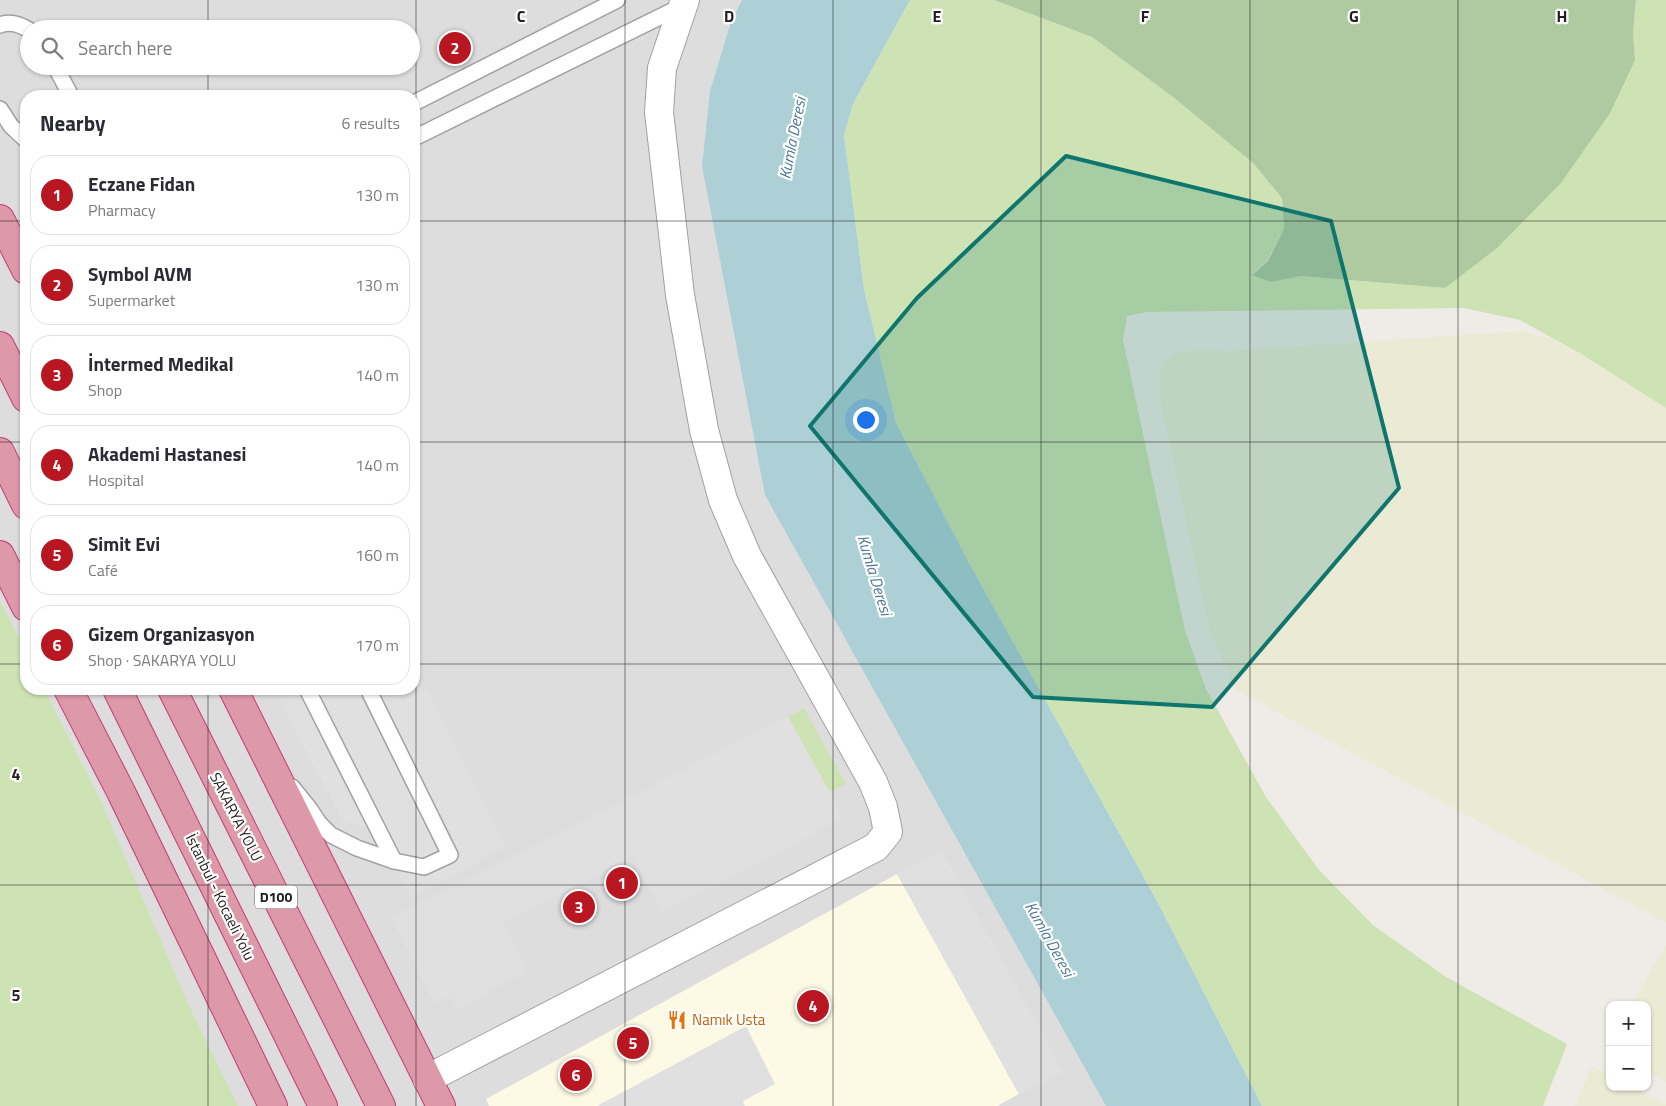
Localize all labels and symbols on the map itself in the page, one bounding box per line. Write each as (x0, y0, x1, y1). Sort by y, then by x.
text: C (517, 4, 526, 28)
text: D (724, 4, 734, 28)
text: E (933, 4, 942, 28)
text: F (1141, 4, 1150, 28)
text: G (1349, 4, 1359, 28)
text: H (1557, 4, 1567, 28)
pin: 2 (439, 29, 471, 67)
water label: Kumla Deresi (772, 93, 812, 181)
your location (853, 407, 879, 433)
water label: Kumla Deresi (851, 532, 899, 620)
text: 4 (12, 762, 21, 786)
street label: SAKARYA YOLU (204, 768, 269, 865)
street label: İstanbul - Kocaeli Yolu (180, 830, 261, 964)
pin: 1 (606, 864, 638, 902)
road number: D100 (255, 886, 297, 909)
pin: 3 (563, 888, 595, 926)
water label: Kumla Deresi (1019, 897, 1081, 983)
text: 5 (12, 983, 21, 1007)
pin: 4 (797, 987, 829, 1025)
place label: Namık Usta (692, 1008, 766, 1031)
restaurant icon: Namık Usta (666, 1009, 688, 1031)
pin: 5 (617, 1024, 649, 1062)
pin: 6 (560, 1056, 592, 1094)

